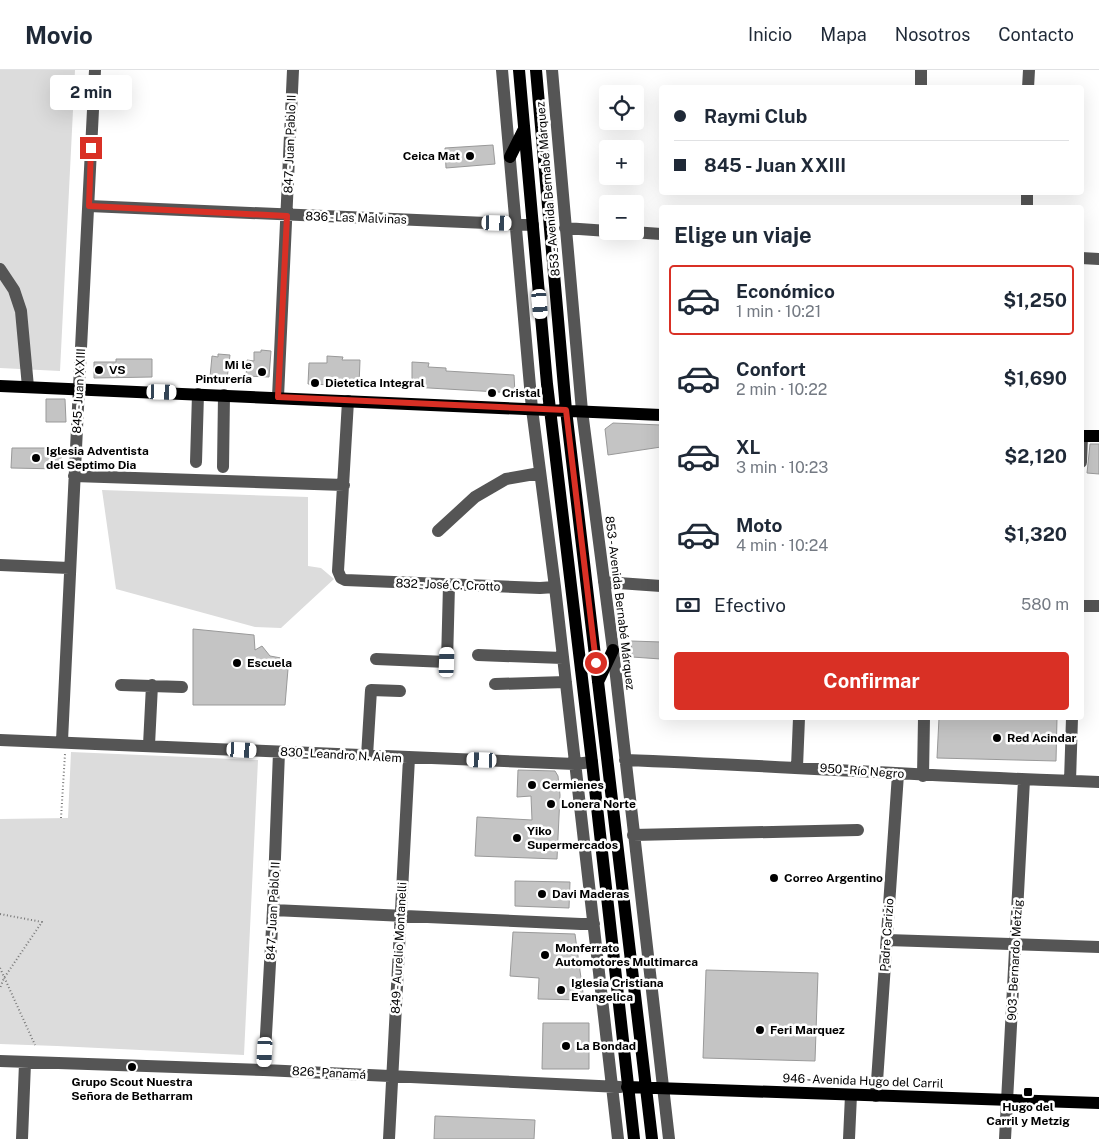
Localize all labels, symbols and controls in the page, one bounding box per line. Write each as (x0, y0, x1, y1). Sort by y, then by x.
text: Movio (25, 21, 93, 49)
text: Inicio (748, 24, 792, 45)
text: Mapa (820, 24, 867, 45)
text: Nosotros (895, 24, 970, 45)
text: Contacto (998, 24, 1074, 45)
callout: 2 min (50, 75, 132, 110)
text: 2 min (70, 83, 112, 102)
map controls (599, 85, 644, 240)
button: locate (599, 85, 644, 130)
street label: 847 - Juan Pablo II (281, 94, 299, 194)
street label: 853 - Avenida Bernabé Márquez (533, 101, 563, 277)
text: Raymi Club (704, 105, 807, 127)
route end (80, 137, 102, 159)
button: + (599, 140, 644, 185)
place label: Ceica Mat (403, 149, 460, 163)
marker: Ceica Mat (464, 150, 476, 162)
text: 845 - Juan XXIII (704, 154, 846, 176)
button: − (599, 195, 644, 240)
street label: 836 - Las Malvinas (305, 209, 407, 227)
car (481, 215, 512, 231)
text: Elige un viaje (674, 222, 812, 248)
icon: car (676, 278, 721, 323)
text: Económico (736, 280, 835, 302)
car (531, 288, 548, 320)
text: $1,250 (1003, 289, 1067, 311)
text: 1 min · 10:21 (736, 302, 821, 321)
street label: 845 - Juan XXIII (70, 348, 88, 434)
icon: car (676, 356, 721, 401)
place label: Mi le Pinturería (195, 358, 252, 386)
text: Confort (736, 358, 806, 380)
place label: VS (109, 363, 125, 377)
marker: VS (93, 364, 105, 376)
marker: Mi le Pinturería (256, 366, 268, 378)
text: $1,690 (1003, 367, 1067, 389)
place label: Dietetica Integral (325, 376, 425, 390)
marker: Dietetica Integral (309, 377, 321, 389)
text: 2 min · 10:22 (736, 380, 827, 399)
car (146, 384, 177, 400)
place label: Cristal (502, 386, 541, 400)
marker: Cristal (486, 387, 498, 399)
icon: car (676, 434, 721, 479)
text: XL (736, 436, 761, 458)
place label: Iglesia Adventista del Septimo Dia (46, 444, 149, 472)
text: $2,120 (1004, 445, 1067, 467)
marker: Iglesia Adventista del Septimo Dia (30, 452, 42, 464)
text: 3 min · 10:23 (736, 458, 828, 477)
icon: car (676, 512, 721, 557)
text: Moto (736, 514, 782, 536)
street label: 853 - Avenida Bernabé Márquez (602, 515, 638, 691)
text: $1,320 (1004, 523, 1067, 545)
text: 4 min · 10:24 (736, 536, 828, 555)
street label: 832 - José C. Crotto (395, 576, 501, 594)
icon: cash (674, 591, 702, 619)
text: Efectivo (714, 594, 786, 616)
text: 580 m (1021, 595, 1069, 614)
car (438, 647, 455, 677)
route start (585, 652, 607, 674)
button: Confirmar (674, 652, 1069, 710)
place label: Escuela (247, 656, 292, 670)
marker: Escuela (231, 657, 243, 669)
place label: Red Acindar (1007, 731, 1077, 745)
marker: Red Acindar (991, 732, 1003, 744)
car (226, 742, 257, 758)
street label: 830 - Leandro N. Alem (280, 745, 402, 765)
car (466, 752, 497, 768)
street label: 950 - Río Negro (819, 761, 905, 781)
place label: Cermienes (542, 778, 604, 792)
marker: Cermienes (526, 779, 538, 791)
place label: Lonera Norte (561, 797, 636, 811)
marker: Lonera Norte (545, 798, 557, 810)
place label: Yiko Supermercados (527, 824, 618, 852)
marker: Yiko Supermercados (511, 832, 523, 844)
street label: 847 - Juan Pablo II (263, 861, 283, 961)
place label: Correo Argentino (784, 871, 883, 885)
marker: Correo Argentino (768, 872, 780, 884)
street label: 849 - Aurelio Montanelli (389, 882, 409, 1014)
place label: Davi Maderas (552, 887, 629, 901)
marker: Davi Maderas (536, 888, 548, 900)
street label: Padre Carizio (877, 898, 897, 972)
street label: 903 - Bernardo Metzig (1005, 899, 1025, 1021)
place label: Monferrato Automotores Multimarca (555, 941, 698, 969)
marker: Monferrato Automotores Multimarca (539, 949, 551, 961)
place label: Iglesia Cristiana Evangelica (571, 976, 664, 1004)
marker: Iglesia Cristiana Evangelica (555, 984, 567, 996)
place label: Feri Marquez (770, 1023, 845, 1037)
marker: Feri Marquez (754, 1024, 766, 1036)
car (256, 1037, 273, 1067)
place label: La Bondad (576, 1039, 636, 1053)
marker: La Bondad (560, 1040, 572, 1052)
marker: Grupo Scout Nuestra Señora de Betharram (126, 1061, 138, 1073)
street label: 826 - Panamá (292, 1064, 366, 1082)
street label: 946 - Avenida Hugo del Carril (782, 1071, 944, 1091)
place label: Grupo Scout Nuestra Señora de Betharram (71, 1075, 193, 1103)
marker: Hugo del Carril y Metzig (1022, 1086, 1034, 1098)
place label: Hugo del Carril y Metzig (986, 1100, 1070, 1128)

